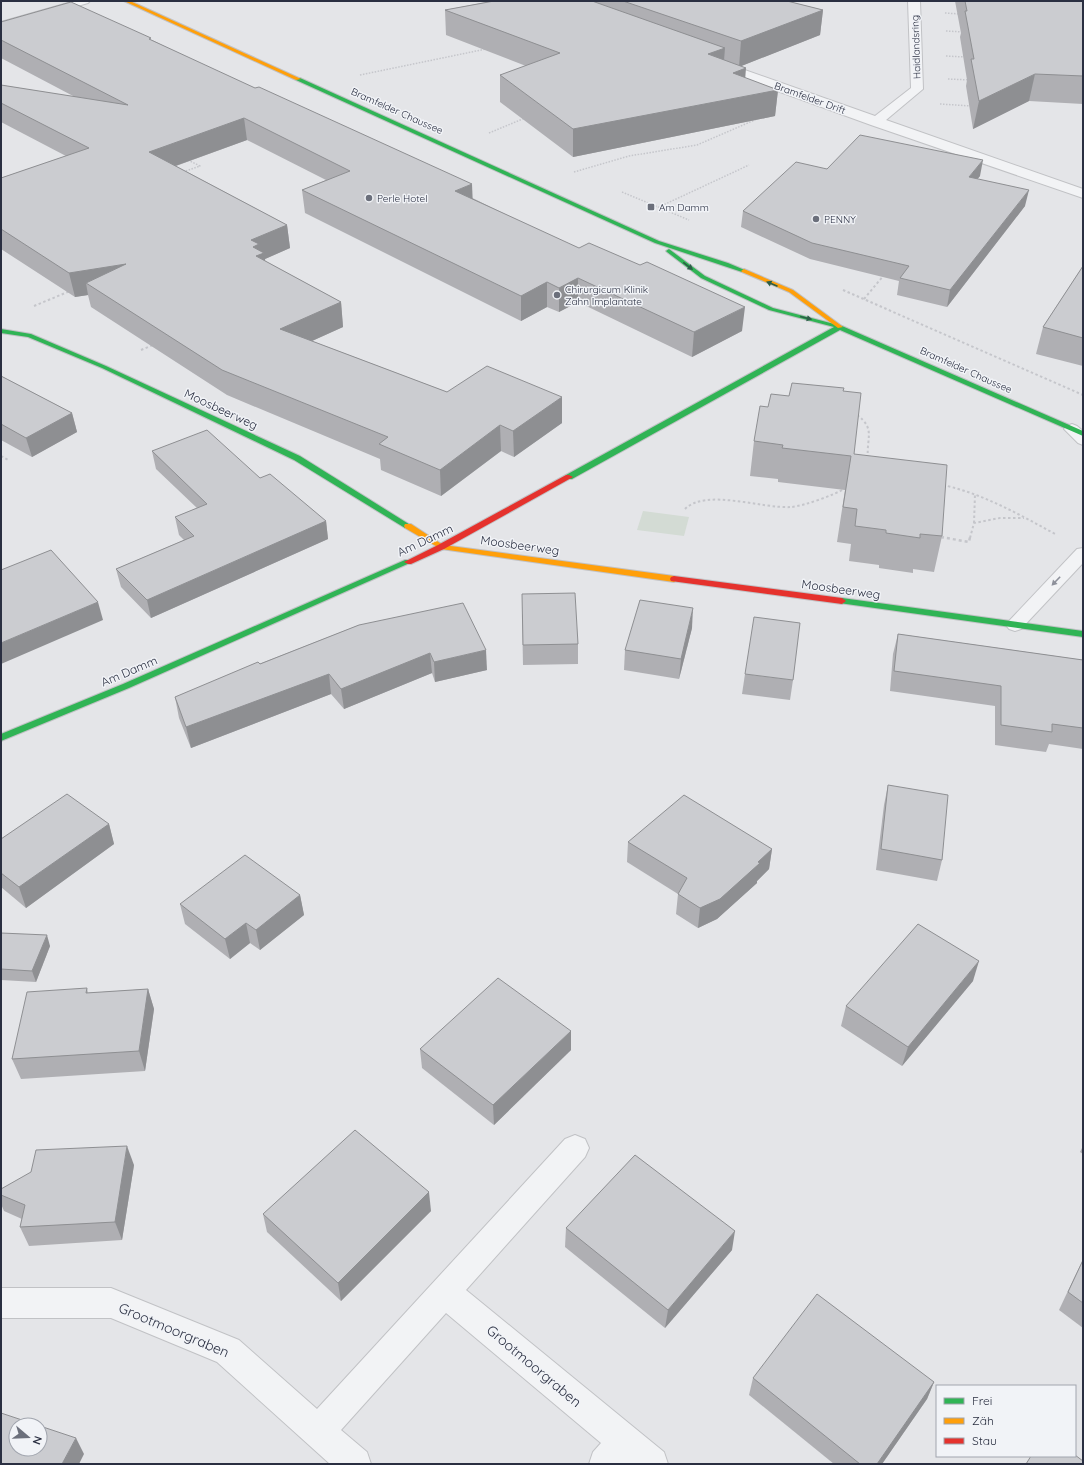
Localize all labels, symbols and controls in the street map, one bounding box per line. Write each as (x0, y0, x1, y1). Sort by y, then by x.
street label: Haidlandsring (908, 15, 924, 79)
street label: Bramfelder Drift (773, 79, 848, 117)
street label: Bramfelder Chaussee (349, 85, 445, 137)
place label: Perle Hotel (377, 192, 427, 205)
marker: Perle Hotel (364, 193, 374, 203)
place label: Am Damm (659, 201, 709, 214)
marker: Am Damm (646, 202, 656, 212)
place label: PENNY (824, 213, 856, 226)
marker: PENNY (811, 214, 821, 224)
one-way arrow (683, 261, 693, 269)
one-way arrow (766, 280, 778, 286)
place label: Chirurgicum Klinik Zahn Implantate (565, 283, 648, 308)
marker: Chirurgicum Klinik Zahn Implantate (552, 290, 562, 300)
one-way arrow (800, 315, 812, 321)
street label: Bramfelder Chaussee (918, 344, 1014, 396)
street label: Moosbeerweg (182, 385, 260, 433)
street label: Am Damm (395, 521, 455, 559)
street label: Moosbeerweg (480, 532, 560, 558)
street label: Moosbeerweg (801, 576, 881, 602)
one-way arrow (1052, 577, 1061, 586)
street label: Am Damm (99, 652, 159, 690)
street label: Grootmoorgraben (116, 1299, 232, 1361)
street label: Grootmoorgraben (483, 1321, 585, 1411)
legend (936, 1385, 1076, 1457)
text: Frei (972, 1393, 992, 1408)
text: Zäh (972, 1413, 994, 1428)
north arrow (8, 1417, 48, 1457)
text: Stau (972, 1433, 997, 1448)
text: N (30, 1434, 45, 1446)

